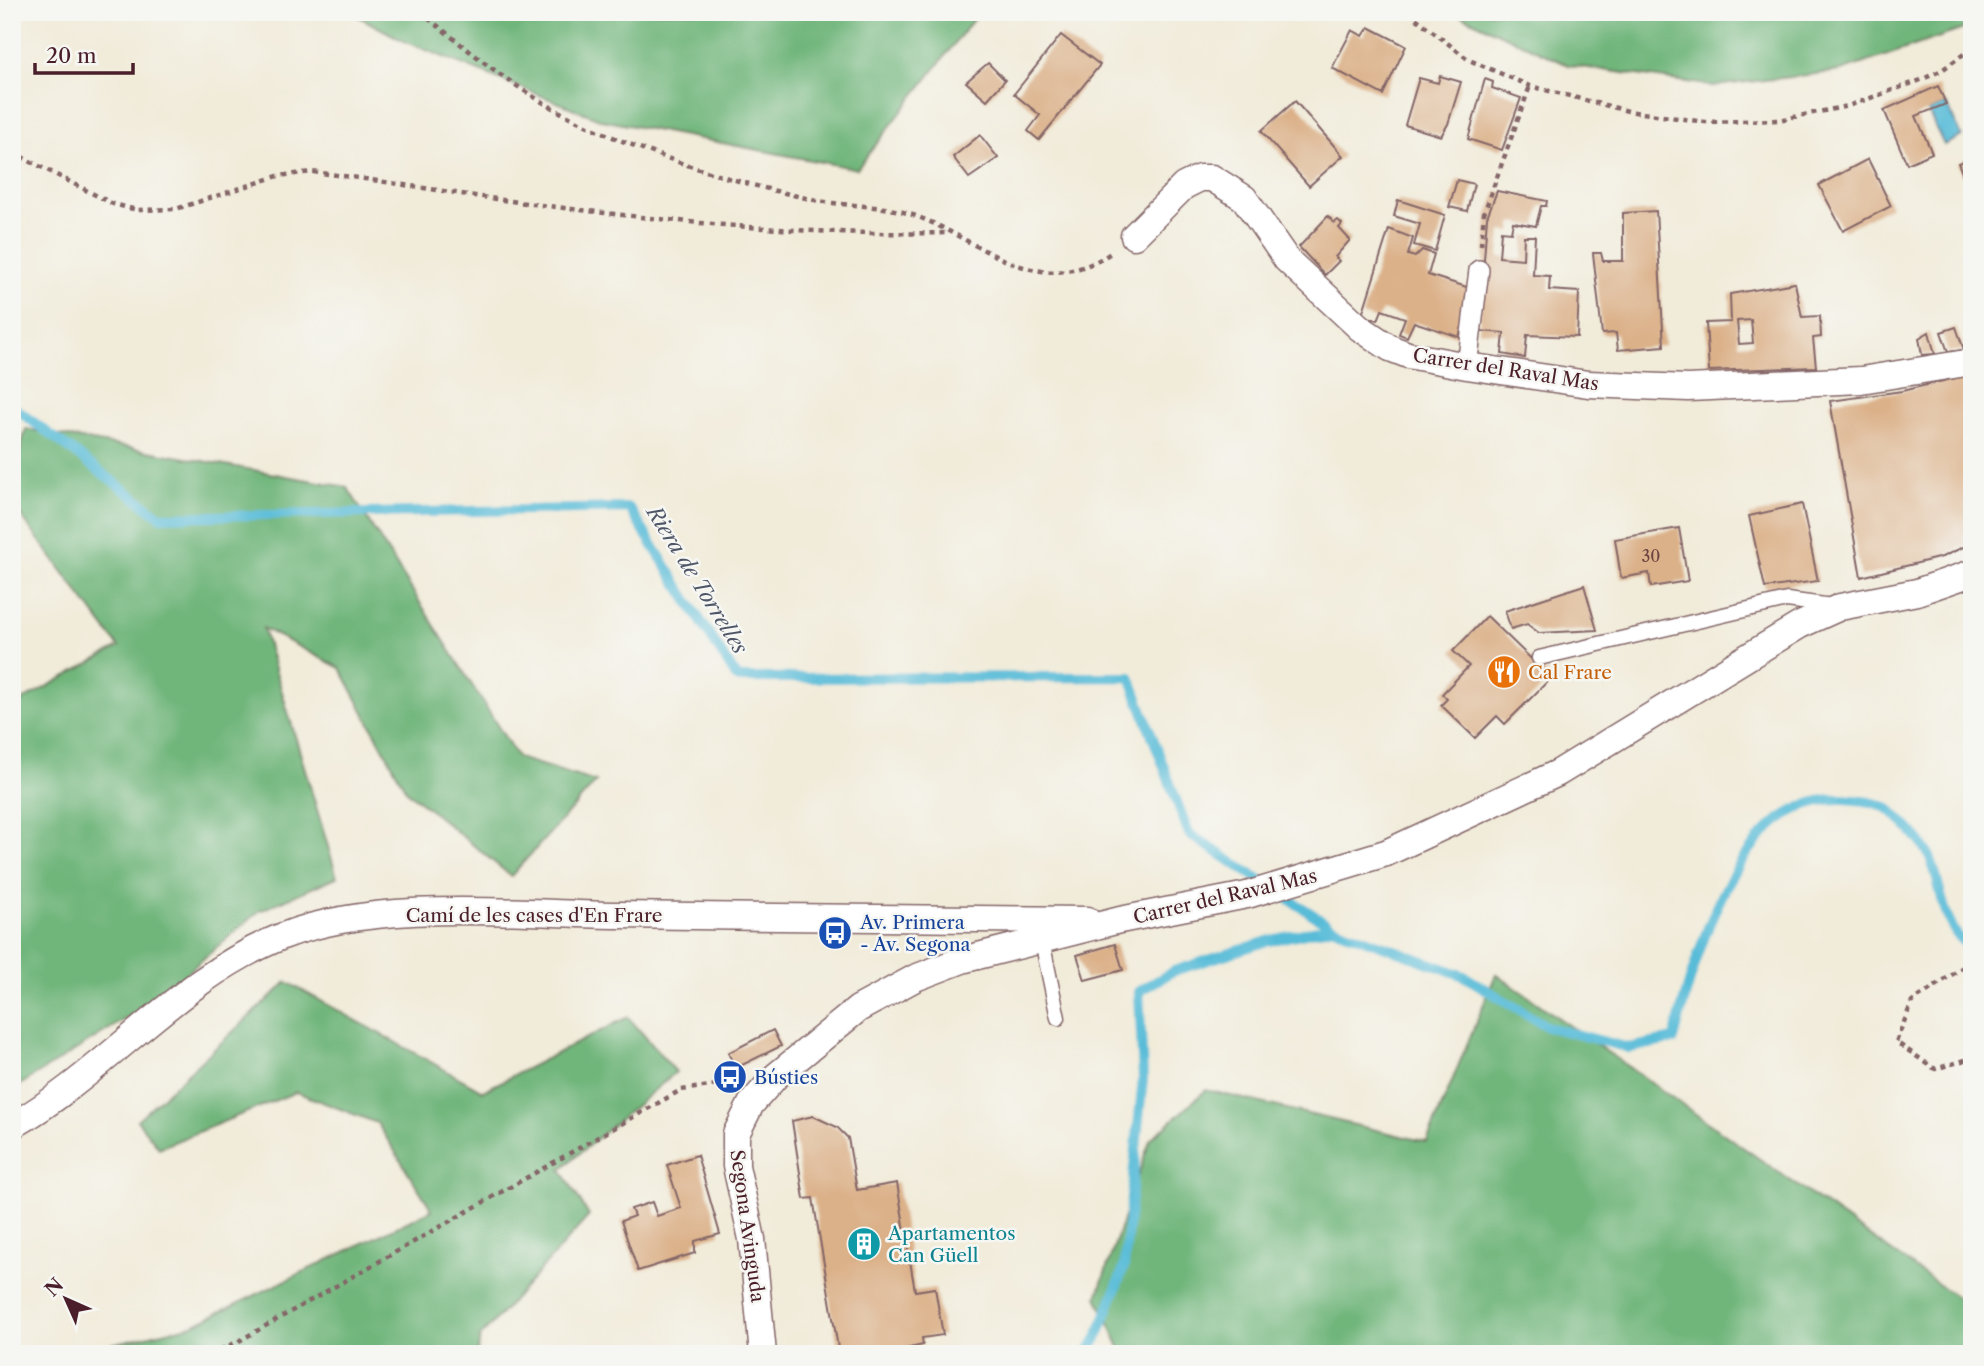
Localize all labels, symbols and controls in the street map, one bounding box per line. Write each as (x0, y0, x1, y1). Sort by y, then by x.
scale bar (35, 32, 133, 76)
text: 20 m (46, 43, 97, 68)
street label: Carrer del Raval Mas (1411, 343, 1601, 396)
water label: Riera de Torrelles (641, 499, 753, 659)
house number: 30 (1642, 546, 1660, 566)
restaurant icon: Cal Frare (1485, 653, 1523, 691)
place label: Cal Frare (1528, 661, 1612, 684)
street label: Carrer del Raval Mas (1131, 864, 1319, 929)
street label: Camí de les cases d'En Frare (406, 904, 662, 927)
place label: Av. Primera - Av. Segona (859, 911, 971, 956)
bus stop icon: Av. Primera - Av. Segona (816, 914, 854, 952)
bus stop icon: Bústies (711, 1058, 749, 1096)
place label: Bústies (754, 1066, 818, 1089)
street label: Segona Avinguda (725, 1148, 770, 1304)
place label: Apartamentos Can Güell (887, 1222, 1015, 1267)
building icon: Apartamentos Can Güell (845, 1225, 883, 1263)
north arrow (32, 1264, 102, 1334)
text: N (40, 1273, 68, 1301)

